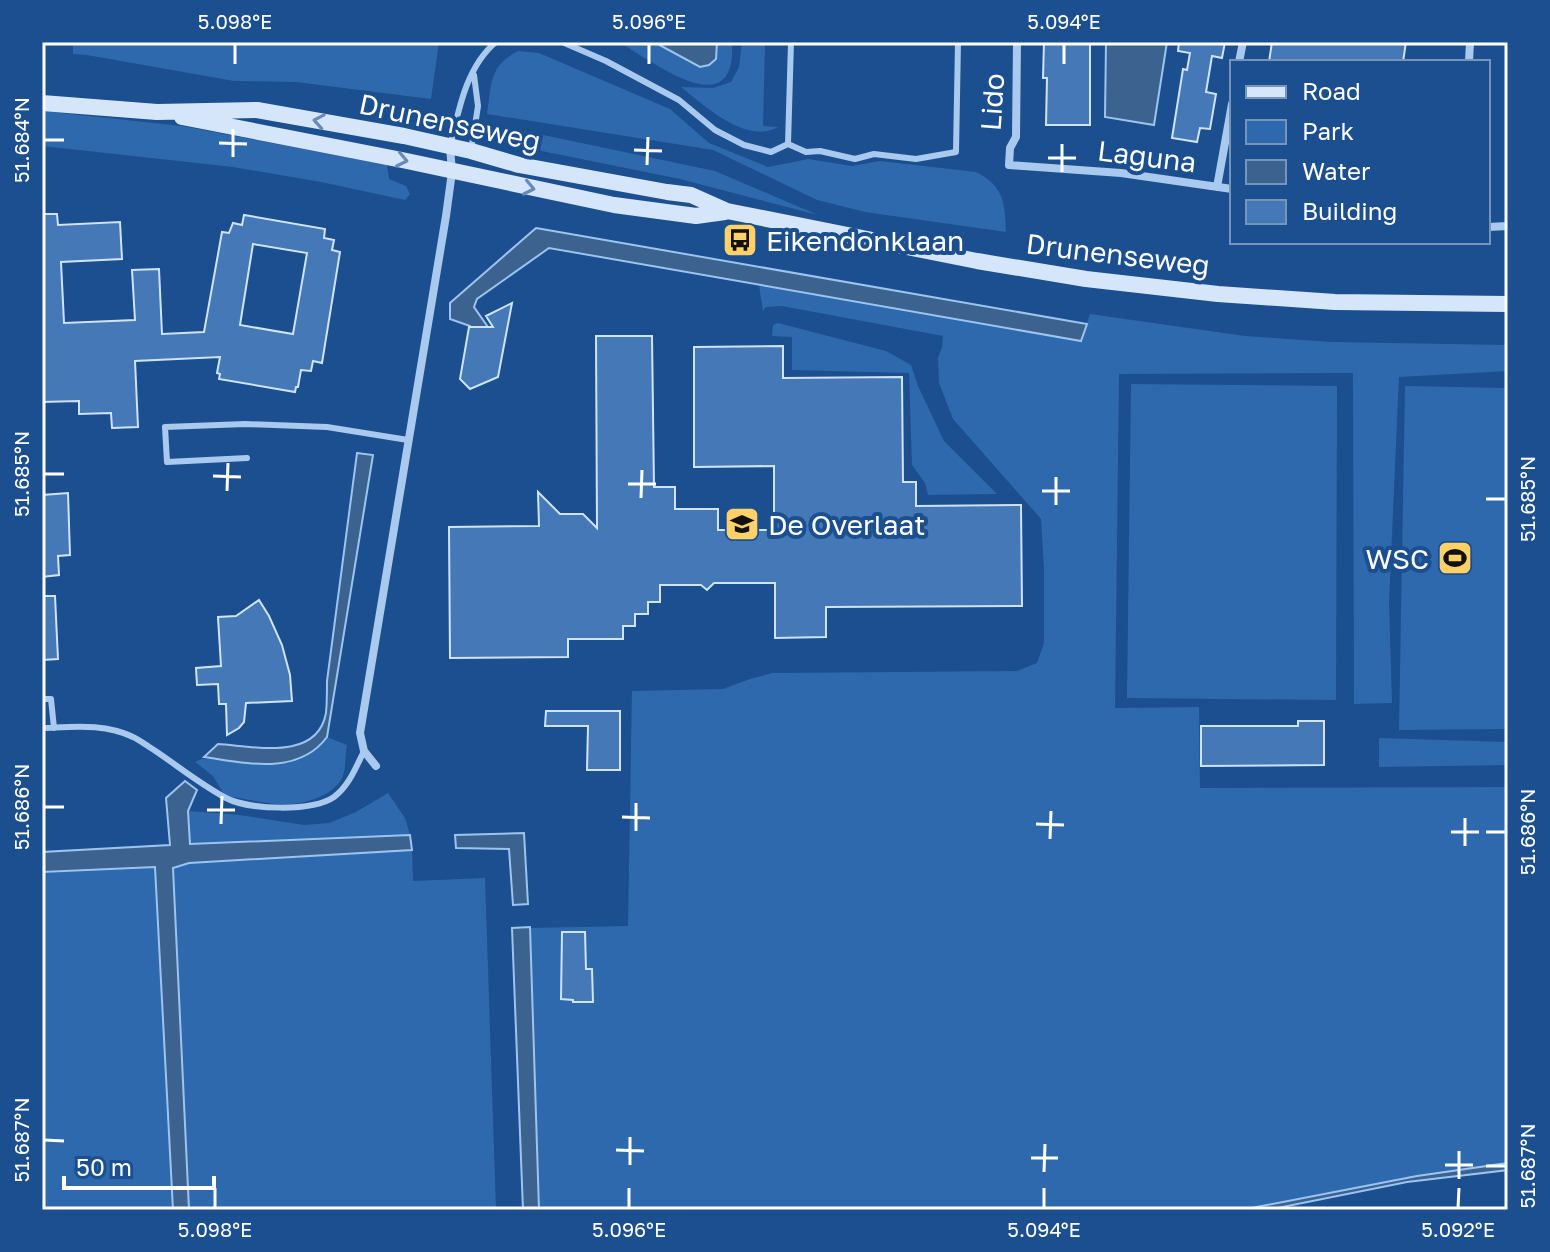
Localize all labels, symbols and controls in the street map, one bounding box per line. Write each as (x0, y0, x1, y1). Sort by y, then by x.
text: 5.098°E (198, 9, 272, 33)
text: 5.096°E (612, 9, 686, 33)
text: 5.094°E (1027, 9, 1101, 33)
legend (1230, 60, 1490, 244)
street label: Lido (974, 72, 1010, 132)
text: Road (1302, 76, 1361, 105)
street label: Drunenseweg (356, 87, 544, 157)
text: 51.684°N (9, 97, 33, 183)
one-way arrow (312, 113, 325, 130)
text: Park (1302, 116, 1354, 145)
street label: Laguna (1096, 134, 1198, 178)
one-way arrow (395, 151, 408, 168)
text: Water (1302, 156, 1370, 185)
one-way arrow (522, 178, 535, 195)
text: Building (1302, 196, 1397, 225)
bus stop icon: Eikendonklaan (721, 221, 759, 259)
place label: Eikendonklaan (766, 224, 964, 257)
street label: Drunenseweg (1024, 226, 1212, 282)
text: 51.685°N (9, 431, 33, 517)
text: 51.685°N (1515, 456, 1539, 542)
school or university icon: De Overlaat (723, 505, 761, 543)
place label: De Overlaat (768, 508, 925, 541)
sports icon: WSC (1436, 539, 1474, 577)
place label: WSC (1365, 542, 1429, 575)
text: 51.686°N (9, 764, 33, 850)
text: 51.686°N (1515, 789, 1539, 875)
text: 51.687°N (9, 1097, 33, 1183)
text: 51.687°N (1515, 1123, 1539, 1209)
scale bar (64, 1140, 214, 1190)
text: 50 m (76, 1152, 132, 1181)
text: 5.098°E (178, 1217, 252, 1241)
text: 5.096°E (592, 1217, 666, 1241)
text: 5.094°E (1007, 1217, 1081, 1241)
text: 5.092°E (1421, 1217, 1495, 1241)

